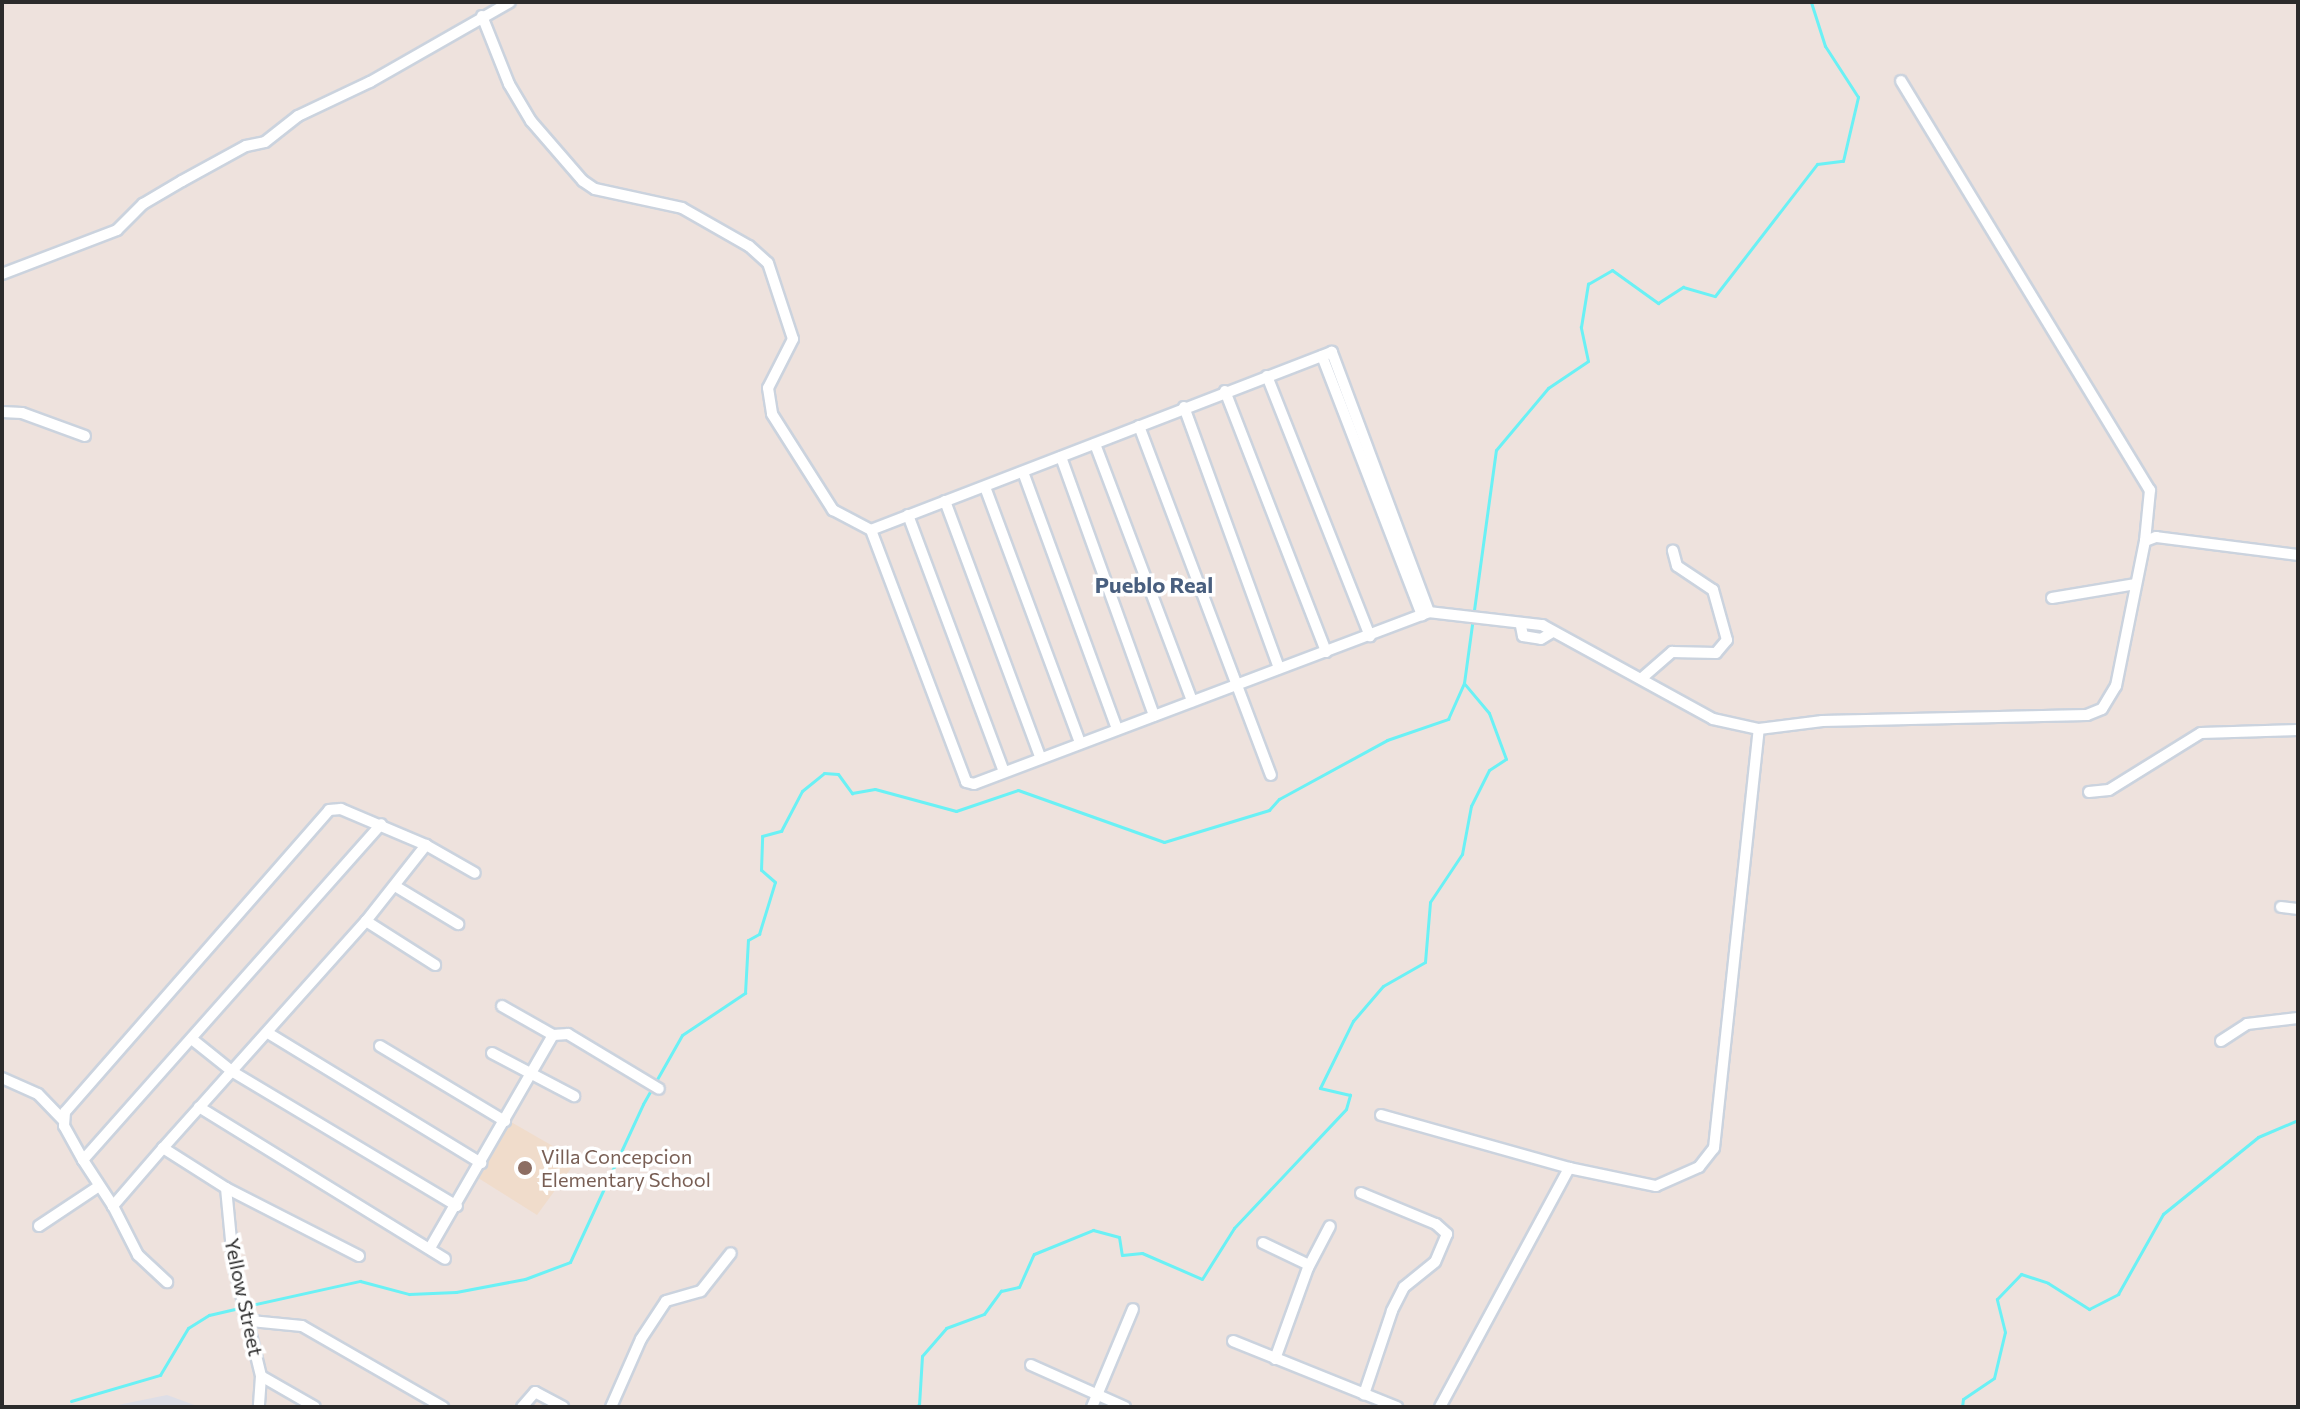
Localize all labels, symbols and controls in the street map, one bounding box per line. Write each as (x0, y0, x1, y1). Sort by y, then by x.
district label: Pueblo Real (1095, 572, 1213, 598)
place label: Villa Concepcion Elementary School (541, 1144, 711, 1191)
marker: Villa Concepcion Elementary School (516, 1159, 534, 1177)
street label: Yellow Street (220, 1236, 268, 1358)

